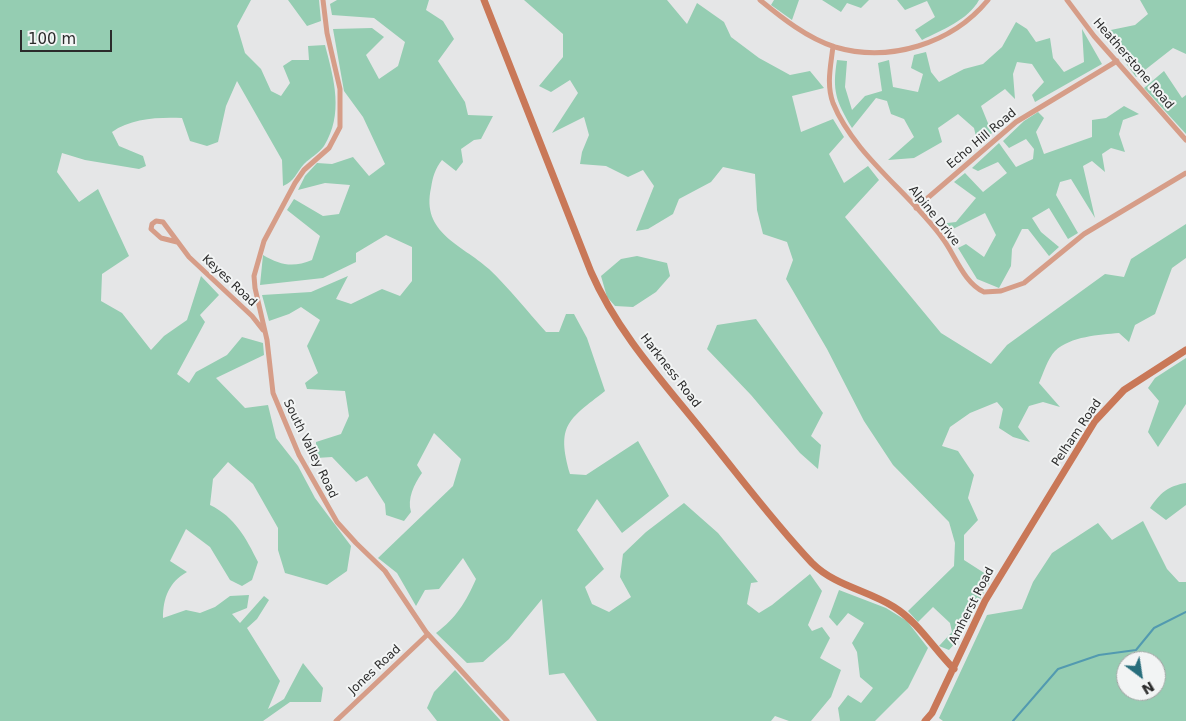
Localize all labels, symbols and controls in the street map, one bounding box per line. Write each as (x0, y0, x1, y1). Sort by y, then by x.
street label: Heatherstone Road (1090, 16, 1176, 112)
scale bar (22, 20, 115, 52)
text: 100 m (28, 30, 76, 48)
street label: Echo Hill Road (944, 106, 1020, 172)
street label: Alpine Drive (905, 183, 963, 249)
street label: Keyes Road (199, 252, 259, 310)
street label: Harkness Road (637, 331, 703, 411)
street label: South Valley Road (280, 397, 340, 501)
street label: Pelham Road (1049, 397, 1105, 469)
street label: Amherst Road (946, 565, 998, 647)
street label: Jones Road (346, 642, 404, 698)
north arrow (1116, 651, 1166, 701)
text: N (1139, 678, 1157, 698)

